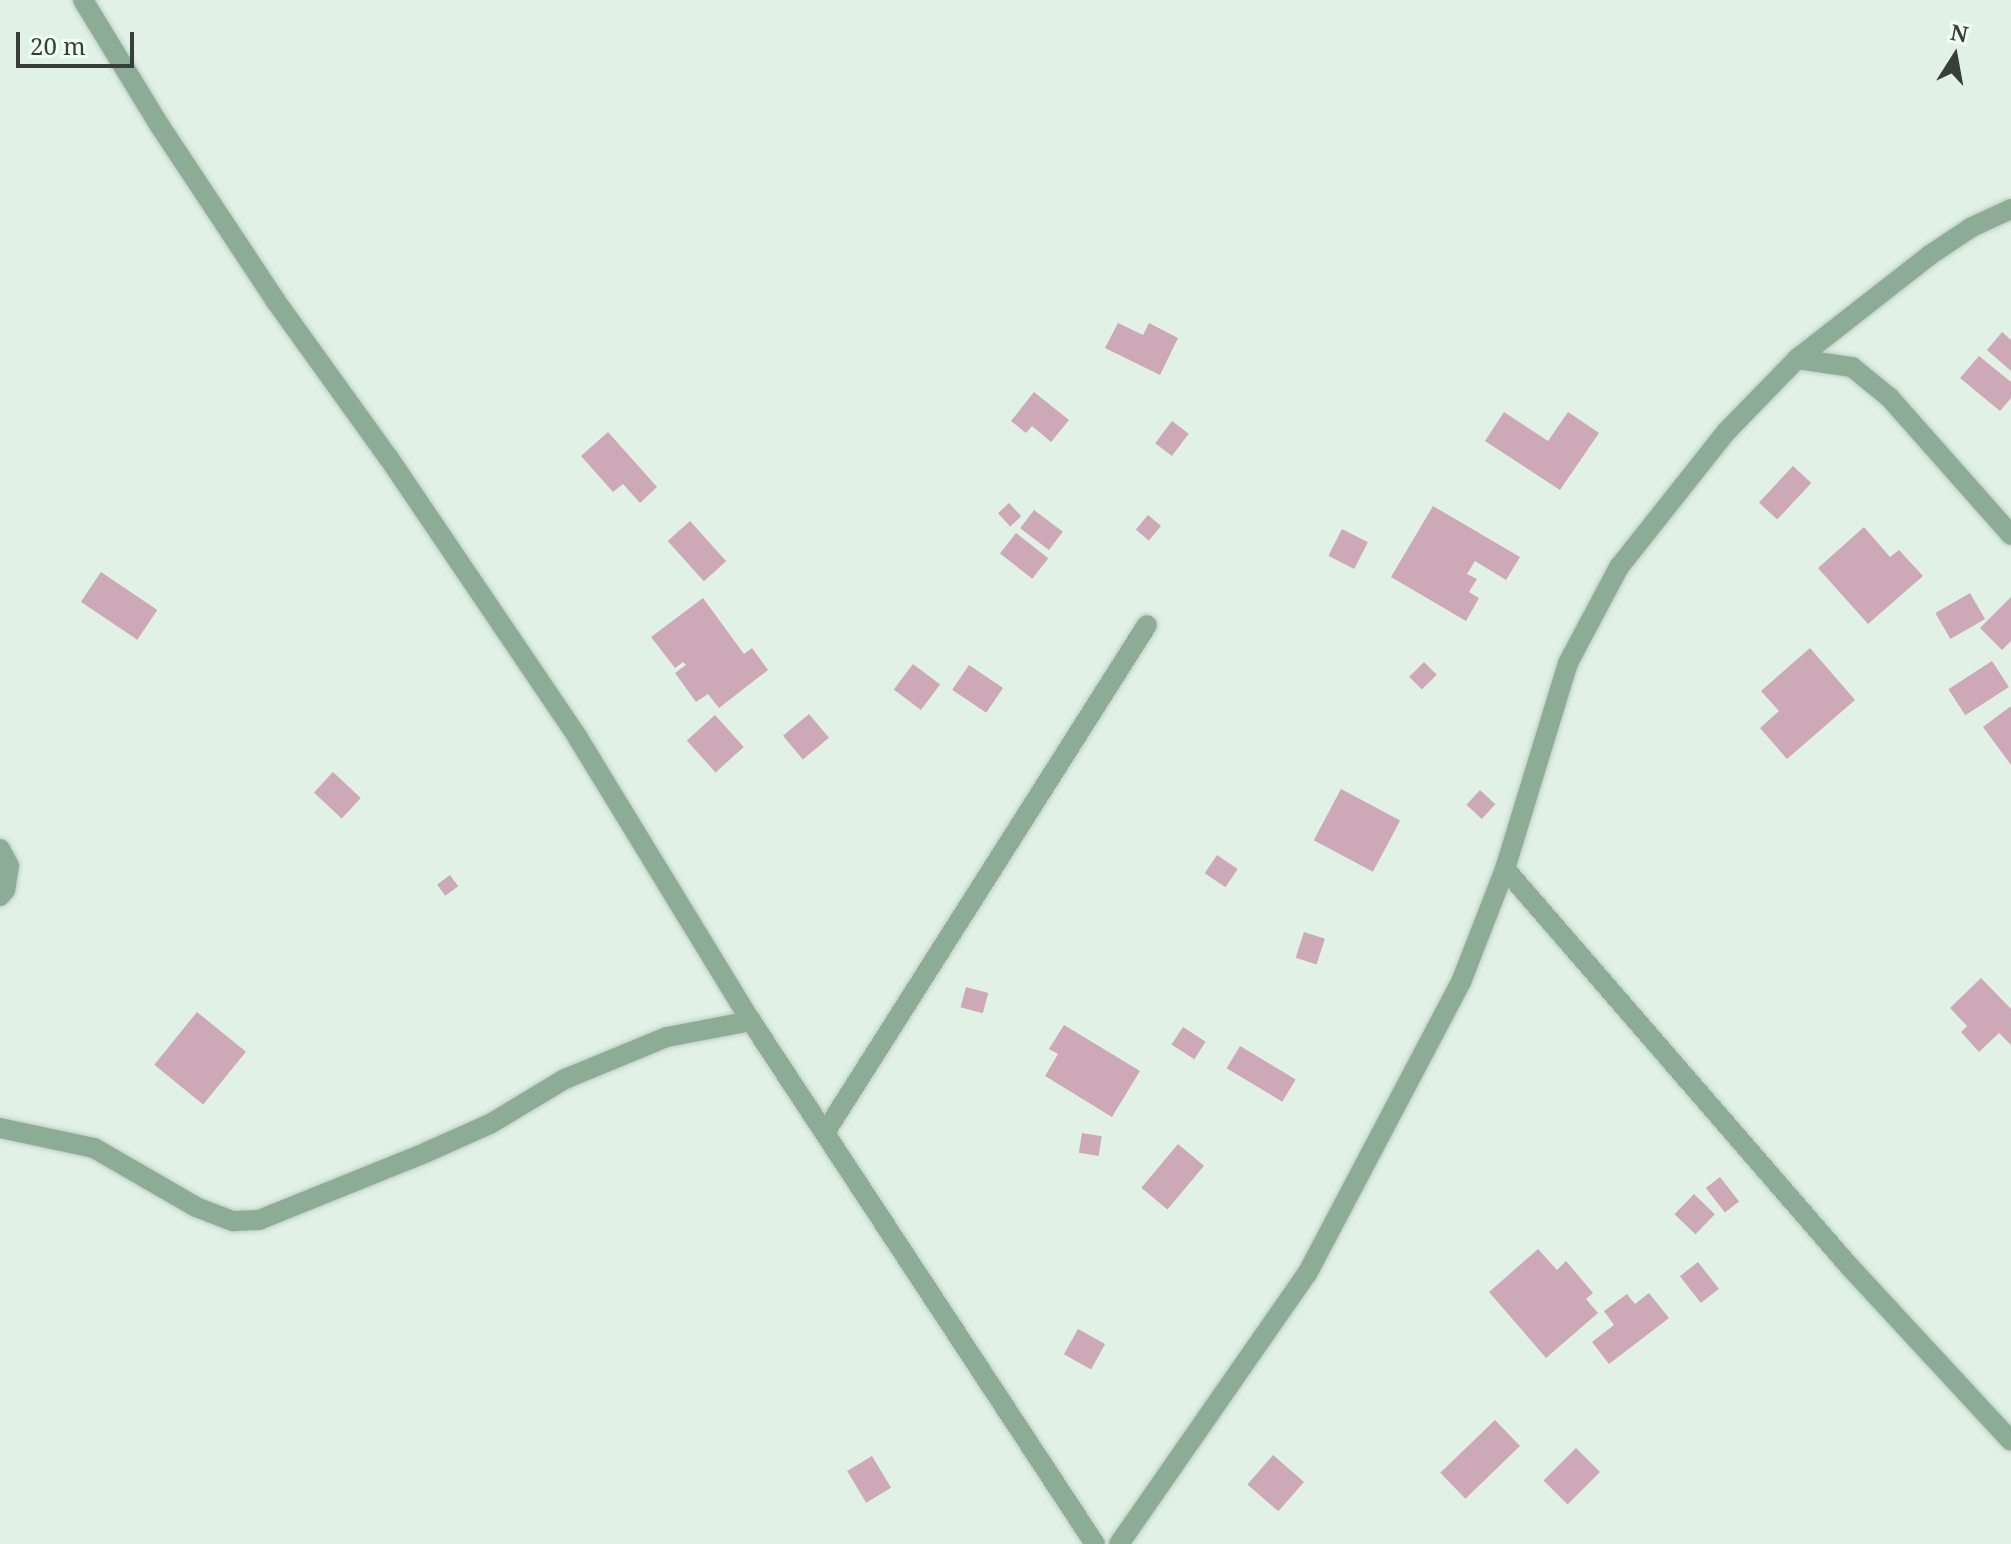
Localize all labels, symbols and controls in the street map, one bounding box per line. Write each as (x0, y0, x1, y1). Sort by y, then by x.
scale bar (20, 16, 138, 66)
north arrow (1915, 16, 1995, 96)
text: N (1948, 16, 1971, 49)
text: 20 m (30, 29, 86, 62)

